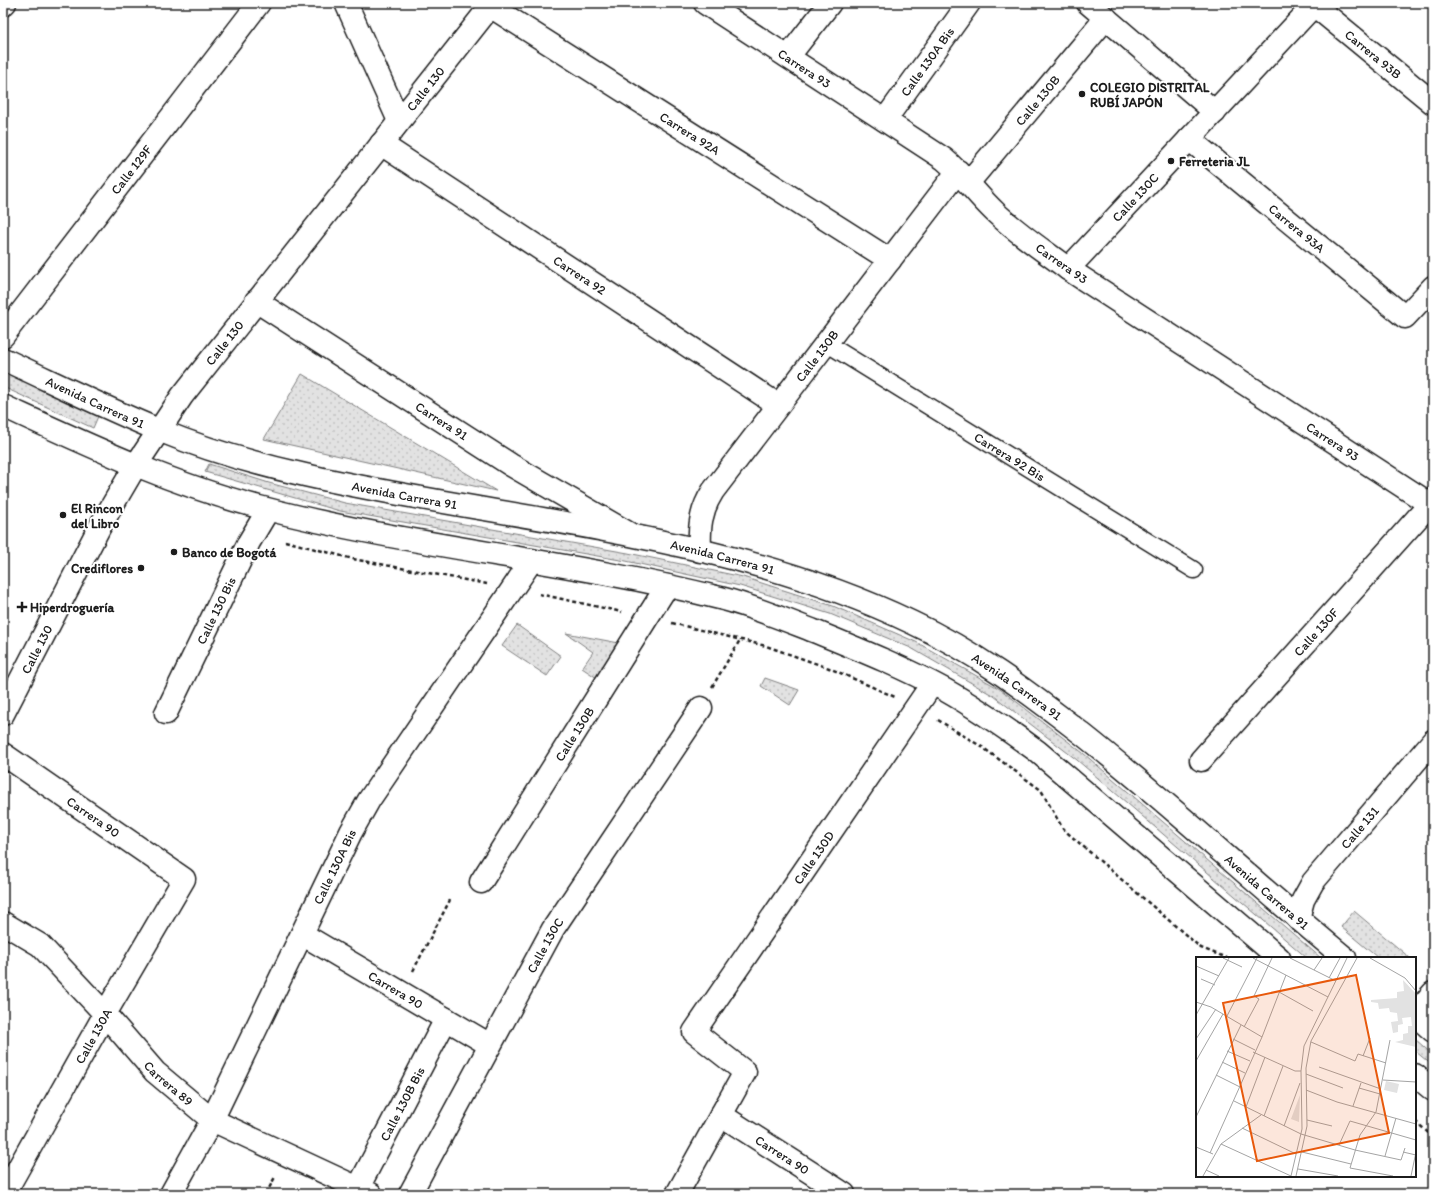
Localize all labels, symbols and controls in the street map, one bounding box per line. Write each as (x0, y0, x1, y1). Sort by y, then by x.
street label: Calle 130A Bis (898, 24, 957, 99)
street label: Carrera 93B (1342, 27, 1404, 82)
street label: Carrera 93 (775, 46, 834, 91)
street label: Calle 130 (403, 64, 448, 114)
street label: Calle 130B (1012, 72, 1063, 129)
place label: COLEGIO DISTRITAL RUBÍ JAPÓN (1090, 80, 1210, 110)
marker: COLEGIO DISTRITAL RUBÍ JAPÓN (1077, 89, 1087, 99)
street label: Carrera 92A (657, 109, 723, 158)
street label: Calle 129F (108, 142, 155, 197)
place label: Ferreteria JL (1179, 154, 1250, 169)
marker: Ferreteria JL (1166, 156, 1176, 166)
street label: Calle 130C (1109, 170, 1162, 225)
street label: Carrera 93A (1266, 201, 1328, 256)
street label: Carrera 93 (1033, 240, 1091, 287)
street label: Carrera 92 (550, 252, 609, 298)
street label: Calle 130 (202, 318, 247, 368)
street label: Calle 130B (792, 327, 842, 385)
street label: Avenida Carrera 91 (44, 373, 147, 431)
street label: Carrera 91 (413, 399, 471, 443)
street label: Carrera 93 (1303, 419, 1362, 464)
street label: Carrera 92 Bis (971, 429, 1048, 484)
street label: Avenida Carrera 91 (351, 478, 458, 512)
place label: El Rincon del Libro (71, 501, 124, 531)
marker: El Rincon del Libro (58, 510, 68, 520)
street label: Avenida Carrera 91 (669, 537, 776, 578)
place label: Banco de Bogotá (182, 545, 276, 561)
marker: Banco de Bogotá (169, 547, 179, 557)
place label: Crediflores (71, 561, 133, 576)
marker: Crediflores (136, 563, 146, 573)
street label: Calle 130 Bis (193, 574, 239, 647)
place label: Hiperdroguería (30, 600, 115, 616)
marker: Hiperdroguería (17, 602, 27, 612)
street label: Calle 130F (1291, 605, 1342, 659)
street label: Calle 130 (18, 622, 56, 676)
street label: Avenida Carrera 91 (969, 650, 1065, 723)
street label: Calle 130B (552, 704, 597, 764)
street label: Carrera 90 (64, 793, 123, 840)
street label: Calle 131 (1338, 803, 1382, 852)
street label: Calle 130A Bis (310, 827, 359, 907)
street label: Calle 130D (790, 828, 838, 887)
street label: Avenida Carrera 91 (1222, 851, 1312, 933)
street label: Calle 130C (524, 915, 567, 976)
inset map (1196, 957, 1416, 1177)
street label: Carrera 90 (365, 968, 426, 1012)
street label: Calle 130A (72, 1005, 115, 1067)
street label: Carrera 89 (141, 1058, 196, 1109)
street label: Calle 130B Bis (377, 1064, 428, 1144)
street label: Carrera 90 (752, 1132, 812, 1178)

